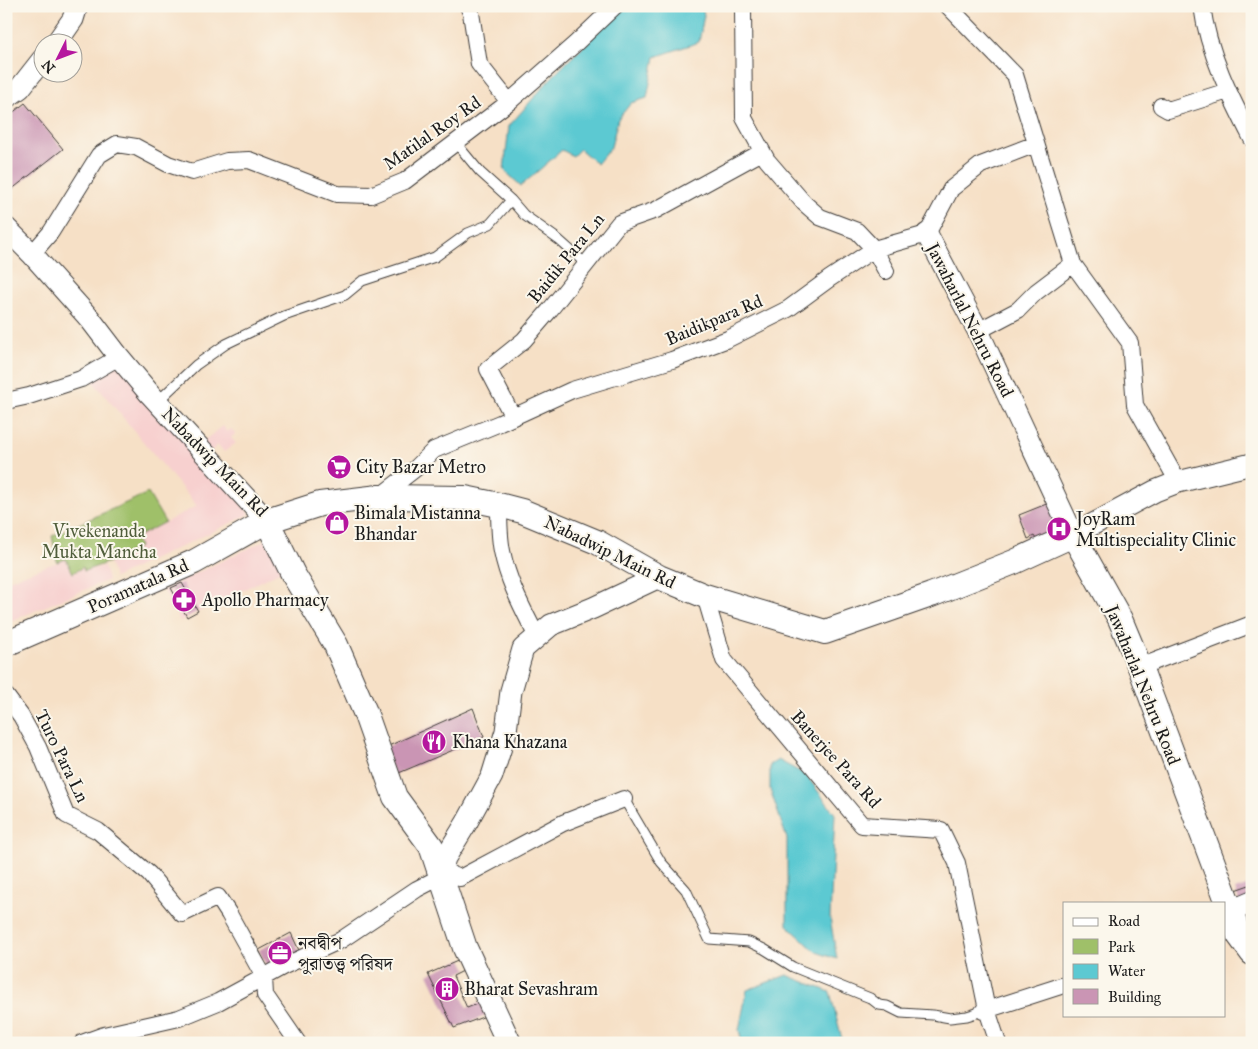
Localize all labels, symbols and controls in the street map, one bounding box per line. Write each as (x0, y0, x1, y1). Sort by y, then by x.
north arrow (32, 32, 82, 82)
text: N (38, 56, 59, 76)
street label: Matilal Roy Rd (379, 91, 485, 175)
street label: Baidik Para Ln (523, 208, 609, 307)
street label: Jawaharlal Nehru Road (920, 237, 1018, 401)
street label: Baidikpara Rd (662, 290, 766, 350)
street label: Nabadwip Main Rd (157, 403, 273, 521)
supermarket icon: City Bazar Metro (326, 454, 352, 480)
place label: City Bazar Metro (356, 456, 486, 478)
place label: Bimala Mistanna Bhandar (354, 502, 481, 545)
place label: JoyRam Multispeciality Clinic (1074, 508, 1236, 551)
shop icon: Bimala Mistanna Bhandar (324, 510, 350, 536)
street label: Nabadwip Main Rd (541, 511, 679, 593)
hospital icon: JoyRam Multispeciality Clinic (1046, 516, 1072, 542)
park label: Vivekenanda Mukta Mancha (41, 520, 157, 563)
street label: Poramatala Rd (84, 554, 192, 618)
pharmacy icon: Apollo Pharmacy (171, 587, 197, 613)
place label: Apollo Pharmacy (201, 589, 329, 611)
street label: Jawaharlal Nehru Road (1099, 600, 1185, 768)
street label: Turo Para Ln (30, 706, 94, 806)
street label: Banerjee Para Rd (786, 706, 886, 812)
restaurant icon: Khana Khazana (421, 729, 447, 755)
place label: Khana Khazana (452, 731, 568, 753)
legend (1063, 902, 1226, 1016)
text: Road (1108, 912, 1140, 930)
place label: নবদ্বীপ পুরাতত্ত্ব পরিষদ (297, 932, 394, 975)
text: Park (1108, 938, 1135, 956)
office icon: নবদ্বীপ পুরাতত্ত্ব পরিষদ (267, 940, 293, 966)
text: Water (1108, 962, 1145, 980)
building icon: Bharat Sevashram (434, 976, 460, 1002)
place label: Bharat Sevashram (464, 978, 598, 1000)
text: Building (1108, 988, 1162, 1006)

